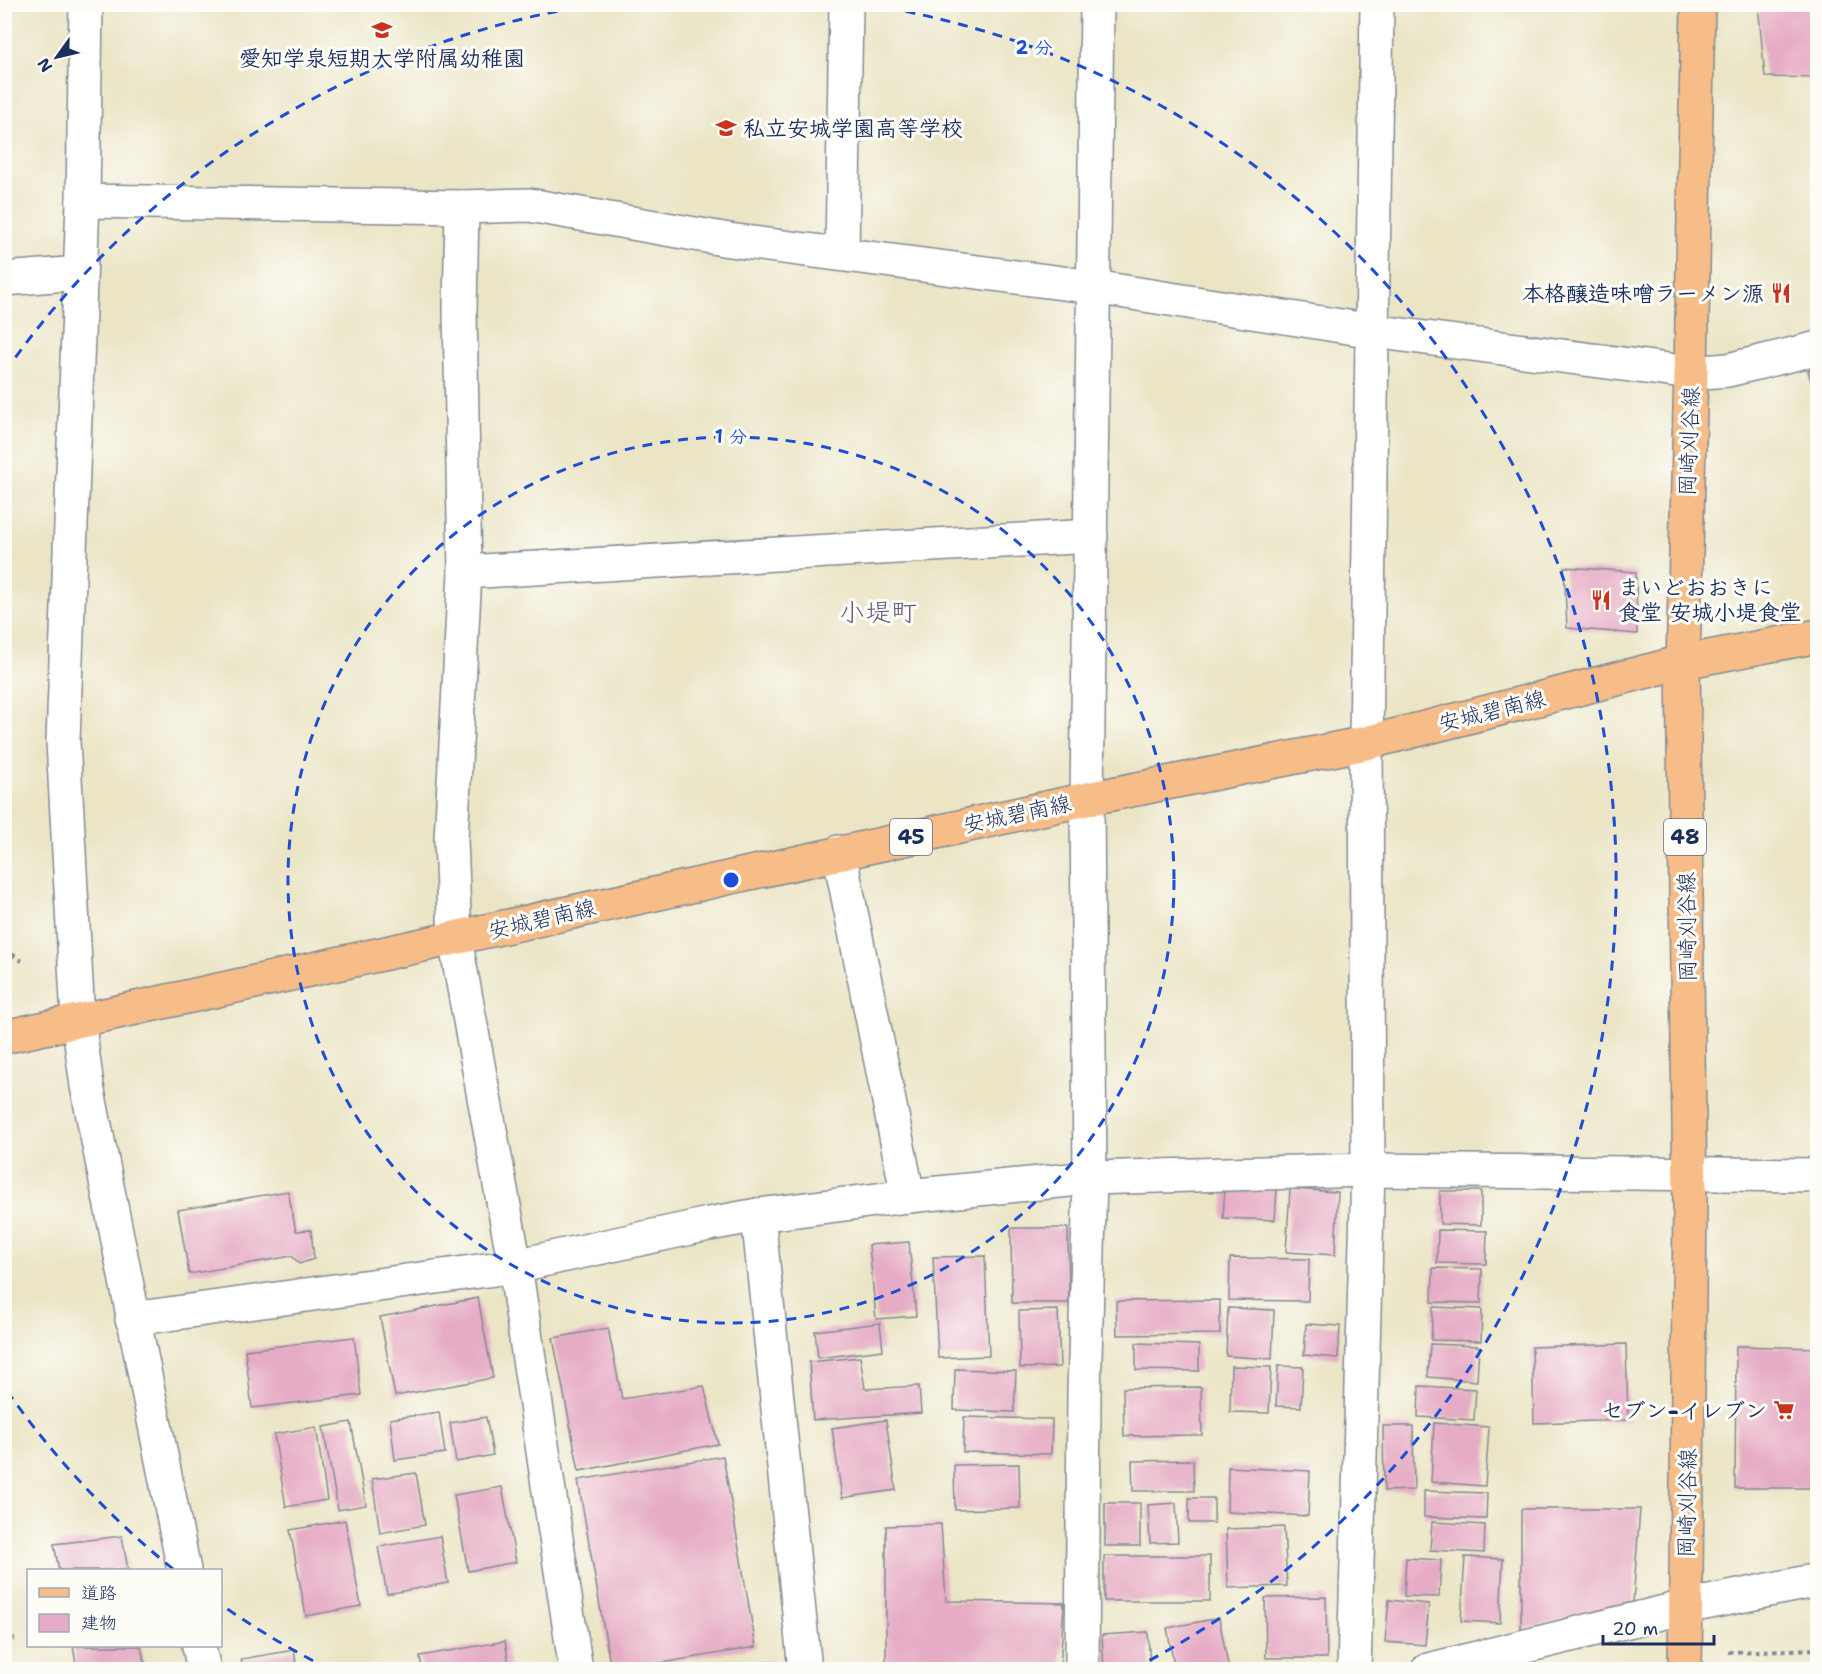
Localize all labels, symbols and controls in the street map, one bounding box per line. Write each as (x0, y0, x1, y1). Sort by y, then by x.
school or university icon: 愛知学泉短期大学附属幼稚園 (370, 18, 394, 42)
north arrow (27, 27, 87, 87)
text: 2 分 (1016, 36, 1052, 60)
place label: 愛知学泉短期大学附属幼稚園 (239, 44, 525, 73)
text: N (33, 54, 57, 76)
place label: 私立安城学園高等学校 (743, 114, 963, 143)
school or university icon: 私立安城学園高等学校 (714, 116, 738, 140)
place label: 本格醸造味噌ラーメン源 (1522, 279, 1764, 308)
restaurant icon: 本格醸造味噌ラーメン源 (1769, 281, 1793, 305)
street label: 岡崎刈谷線 (1673, 386, 1705, 496)
text: 1 分 (715, 425, 747, 449)
place label: まいどおおきに 食堂 安城小堤食堂 (1618, 573, 1802, 627)
restaurant icon: まいどおおきに 食堂 安城小堤食堂 (1589, 588, 1613, 612)
district label: 小堤町 (839, 594, 917, 629)
street label: 安城碧南線 (1435, 684, 1549, 738)
street label: 安城碧南線 (960, 788, 1074, 840)
road number: 45 (890, 819, 932, 855)
road number: 48 (1664, 819, 1706, 855)
centre of rings (721, 870, 741, 890)
street label: 岡崎刈谷線 (1672, 872, 1702, 982)
street label: 安城碧南線 (485, 892, 599, 946)
place label: セブン-イレブン (1602, 1396, 1767, 1425)
supermarket icon: セブン-イレブン (1772, 1398, 1796, 1422)
street label: 岡崎刈谷線 (1672, 1448, 1702, 1558)
legend (27, 1569, 222, 1647)
text: 道路 (81, 1581, 117, 1605)
scale bar (1603, 1608, 1714, 1646)
text: 建物 (81, 1611, 117, 1635)
text: 20 m (1612, 1617, 1658, 1641)

